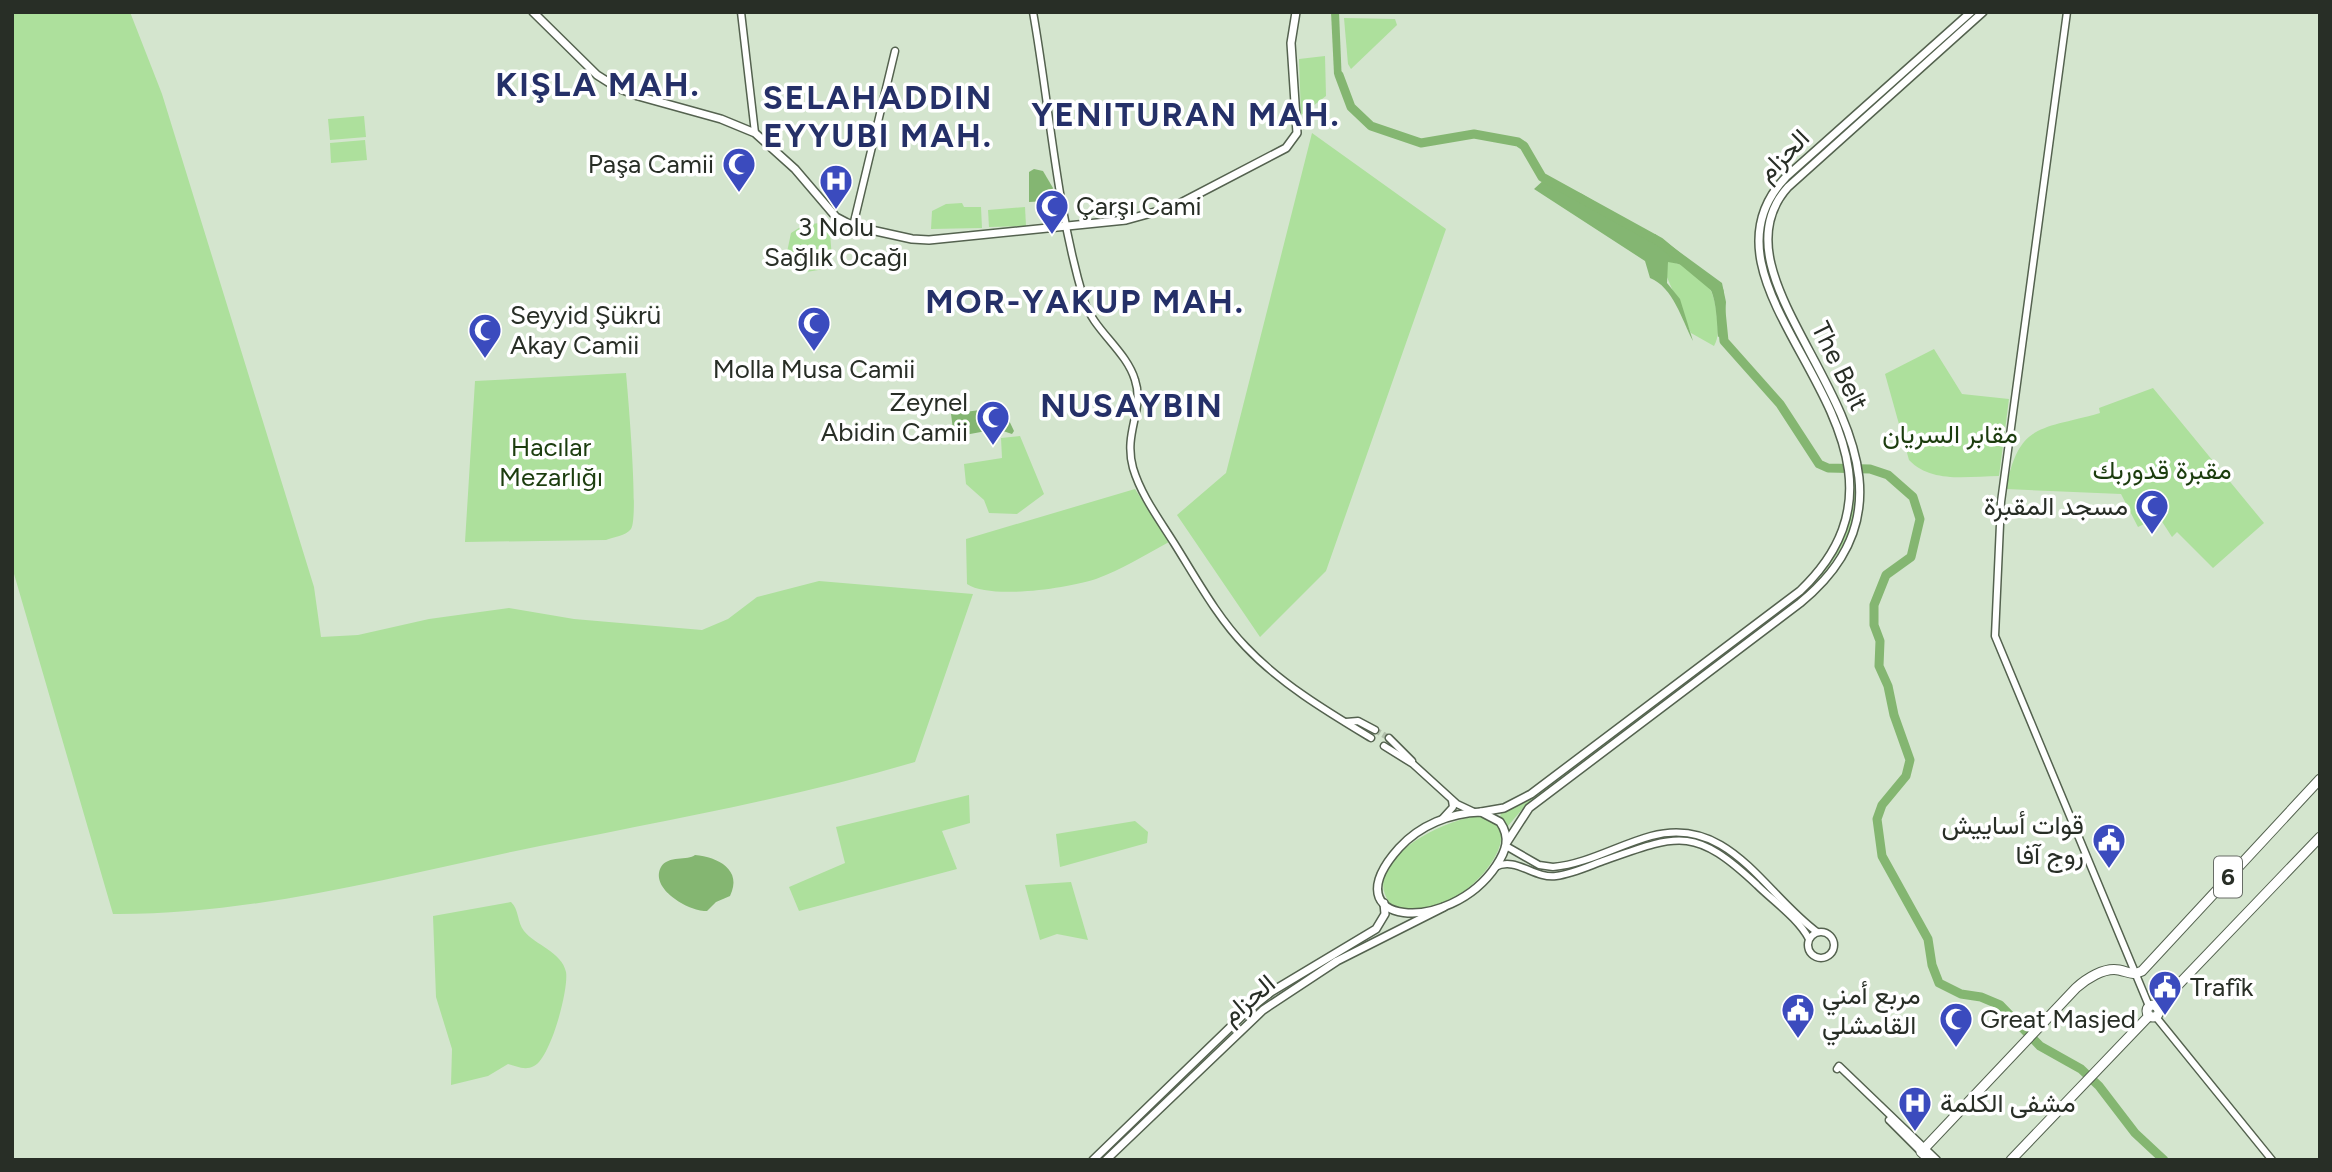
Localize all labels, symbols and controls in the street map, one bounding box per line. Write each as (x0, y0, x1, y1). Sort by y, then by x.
district label: KIŞLA MAH. (495, 65, 701, 104)
district label: SELAHADDIN EYYUBI MAH. (763, 78, 993, 155)
district label: YENITURAN MAH. (1031, 95, 1341, 134)
street label: الحزام (1750, 122, 1817, 189)
mosque icon: Paşa Camii (720, 145, 758, 194)
place label: Paşa Camii (588, 148, 714, 180)
hospital icon: 3 Nolu Sağlık Ocağı (817, 162, 855, 211)
mosque icon: Çarşı Cami (1033, 187, 1071, 236)
place label: Çarşı Cami (1076, 190, 1202, 222)
place label: 3 Nolu Sağlık Ocağı (764, 211, 908, 273)
district label: MOR-YAKUP MAH. (925, 282, 1245, 321)
place label: Seyyid Şükrü Akay Camii (510, 299, 661, 361)
mosque icon: Molla Musa Camii (795, 304, 833, 353)
mosque icon: Seyyid Şükrü Akay Camii (466, 311, 504, 360)
street label: The Belt (1805, 316, 1875, 416)
place label: Molla Musa Camii (713, 353, 915, 385)
place label: Zeynel Abidin Camii (821, 386, 968, 448)
district label: NUSAYBIN (1040, 386, 1224, 425)
mosque icon: Zeynel Abidin Camii (974, 398, 1012, 447)
park label: مقابر السريان (1882, 418, 2018, 450)
park label: Hacılar Mezarlığı (499, 431, 603, 493)
park label: مقبرة قدوربك (2092, 454, 2232, 486)
mosque icon: مسجد المقبرة (2133, 487, 2171, 536)
place label: مسجد المقبرة (1984, 490, 2128, 522)
place label: قوات أساييش روج آفا (1941, 809, 2084, 873)
public building icon: قوات أساييش روج آفا (2090, 821, 2128, 870)
road number: 6 (2214, 856, 2242, 898)
street label: الحزام (1214, 967, 1282, 1032)
public building icon: Trafîk (2146, 968, 2184, 1017)
place label: Trafîk (2190, 971, 2254, 1003)
place label: مربع أمني القامشلي (1822, 979, 1921, 1046)
public building icon: مربع أمني القامشلي (1779, 991, 1817, 1040)
mosque icon: Great Masjed (1937, 1000, 1975, 1049)
place label: Great Masjed (1980, 1003, 2136, 1035)
hospital icon: مشفى الكلمة (1896, 1084, 1934, 1133)
place label: مشفى الكلمة (1940, 1087, 2076, 1119)

